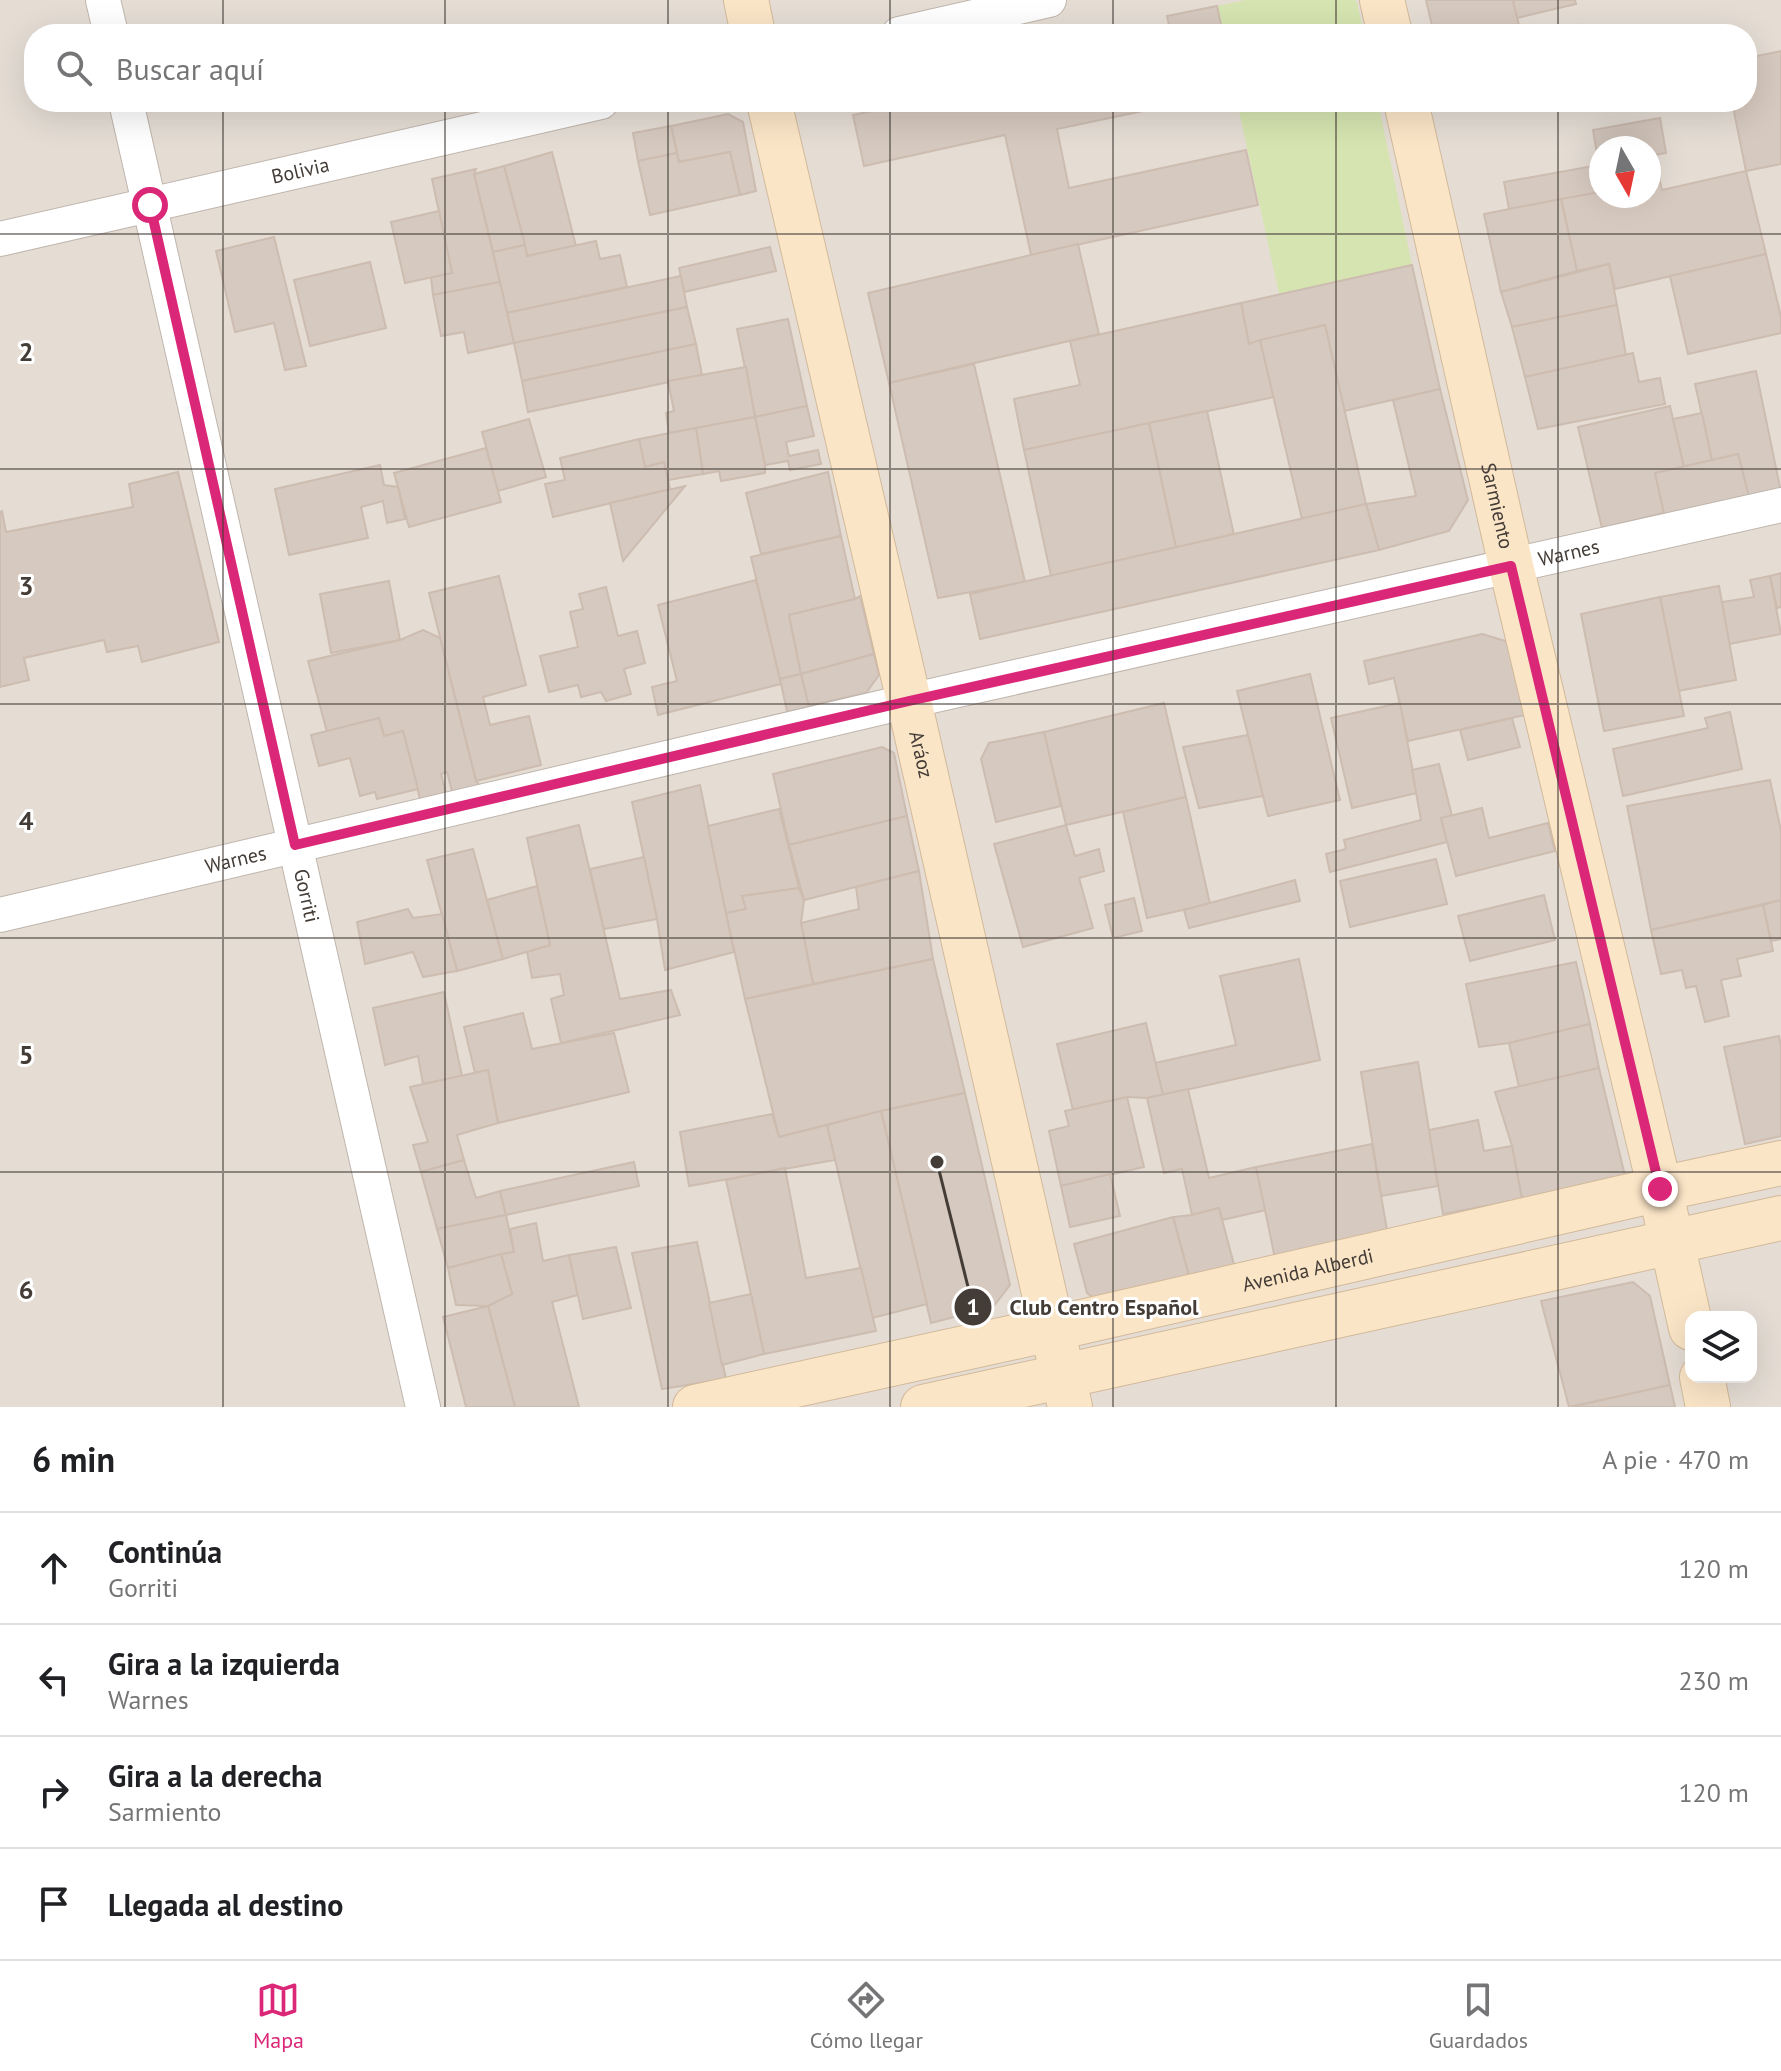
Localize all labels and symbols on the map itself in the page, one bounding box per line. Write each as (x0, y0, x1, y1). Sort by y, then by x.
north arrow (1589, 136, 1661, 208)
street label: Bolivia (269, 151, 332, 190)
route start (132, 187, 168, 223)
text: 2 (19, 335, 33, 368)
street label: Sarmiento (1475, 460, 1520, 551)
street label: Warnes (1536, 533, 1602, 572)
text: 3 (19, 569, 33, 602)
street label: Aráoz (903, 728, 939, 781)
text: 4 (19, 804, 34, 837)
street label: Warnes (202, 840, 269, 879)
street label: Gorriti (288, 866, 325, 925)
text: 5 (19, 1038, 33, 1071)
route end (1642, 1171, 1678, 1207)
street label: Avenida Alberdi (1240, 1242, 1376, 1298)
text: 6 (19, 1273, 33, 1306)
callout: Club Centro Español (953, 1284, 1215, 1330)
text: 1 (966, 1291, 980, 1322)
text: Club Centro Español (1010, 1293, 1199, 1321)

